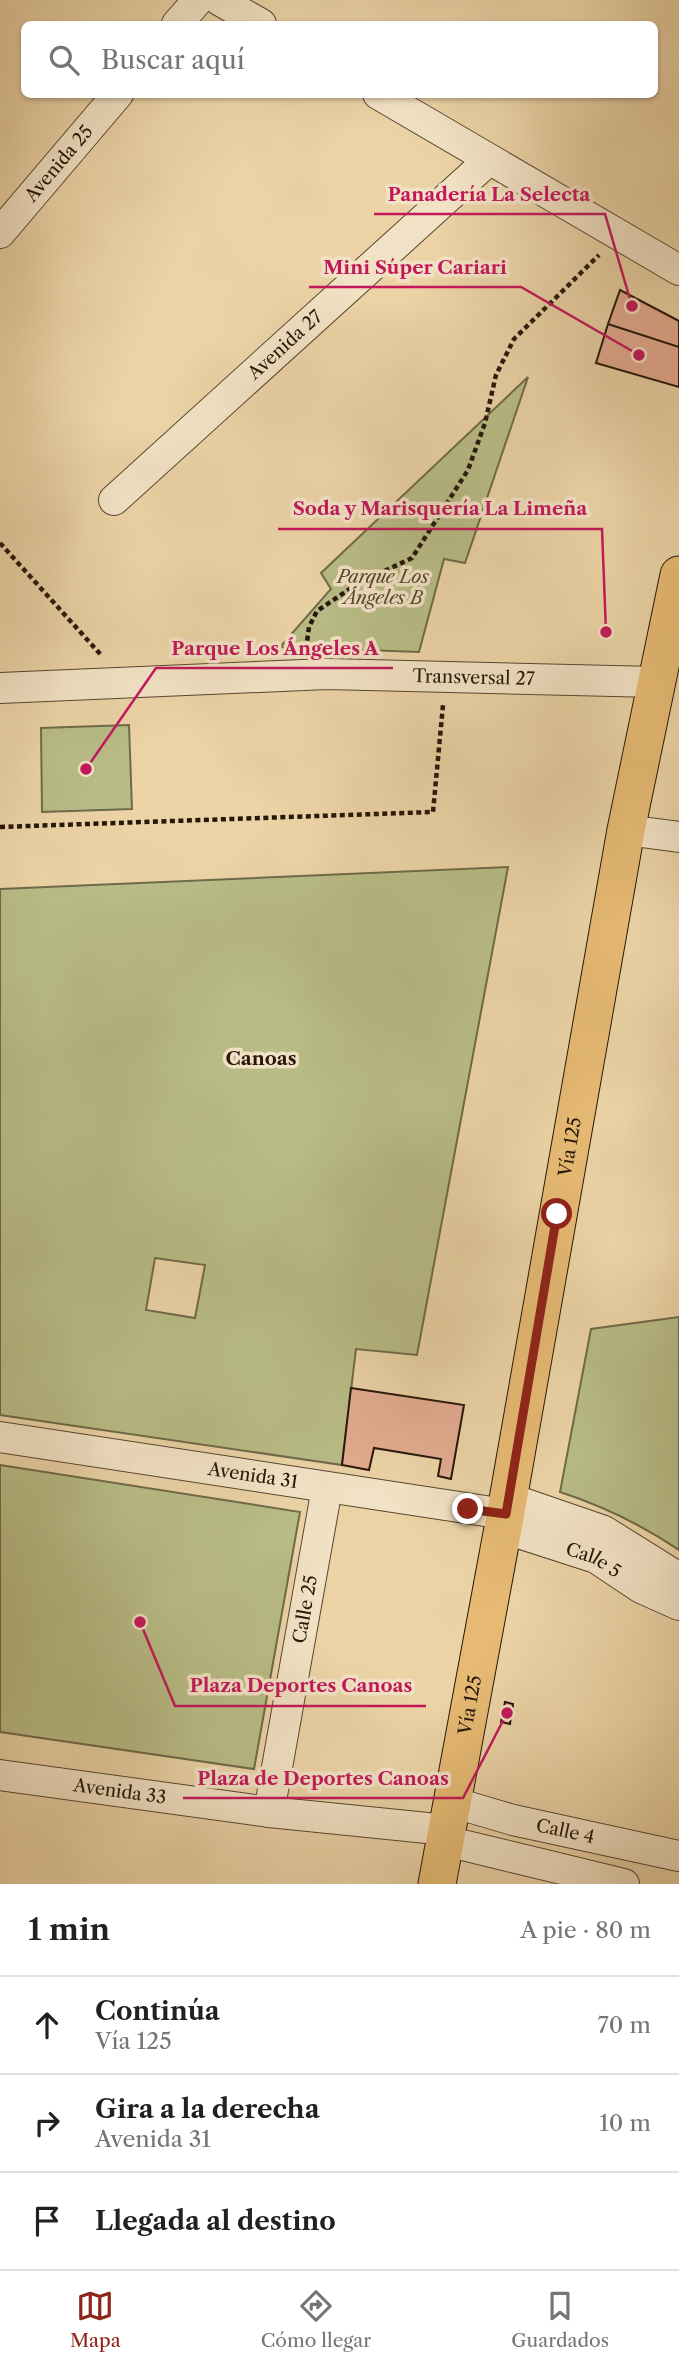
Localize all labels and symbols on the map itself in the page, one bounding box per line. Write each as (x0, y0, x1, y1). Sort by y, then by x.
street label: Avenida 25 (20, 121, 98, 207)
callout: Panadería La Selecta (374, 174, 605, 214)
text: Panadería La Selecta (388, 183, 591, 206)
callout: Mini Súper Cariari (309, 247, 521, 287)
text: Mini Súper Cariari (323, 256, 507, 279)
street label: Avenida 27 (243, 305, 327, 385)
callout: Soda y Marisquería La Limeña (278, 489, 602, 529)
text: Soda y Marisquería La Limeña (293, 497, 588, 520)
park label: Parque Los Ángeles B (335, 566, 429, 609)
callout: Parque Los Ángeles A (156, 628, 393, 668)
text: Parque Los Ángeles A (171, 637, 380, 660)
street label: Transversal 27 (412, 665, 535, 690)
district label: Canoas (225, 1047, 297, 1070)
street label: Vía 125 (554, 1115, 586, 1179)
route start (541, 1198, 572, 1229)
street label: Avenida 31 (205, 1458, 300, 1493)
route end (452, 1493, 483, 1524)
street label: Calle 5 (563, 1538, 625, 1583)
street label: Calle 25 (288, 1573, 322, 1645)
callout: Plaza Deportes Canoas (175, 1666, 426, 1706)
street label: Vía 125 (454, 1673, 486, 1738)
text: Plaza Deportes Canoas (190, 1674, 413, 1697)
callout: Plaza de Deportes Canoas (183, 1758, 463, 1798)
text: Plaza de Deportes Canoas (197, 1767, 449, 1790)
street label: Avenida 33 (71, 1774, 168, 1809)
street label: Calle 4 (534, 1814, 597, 1848)

